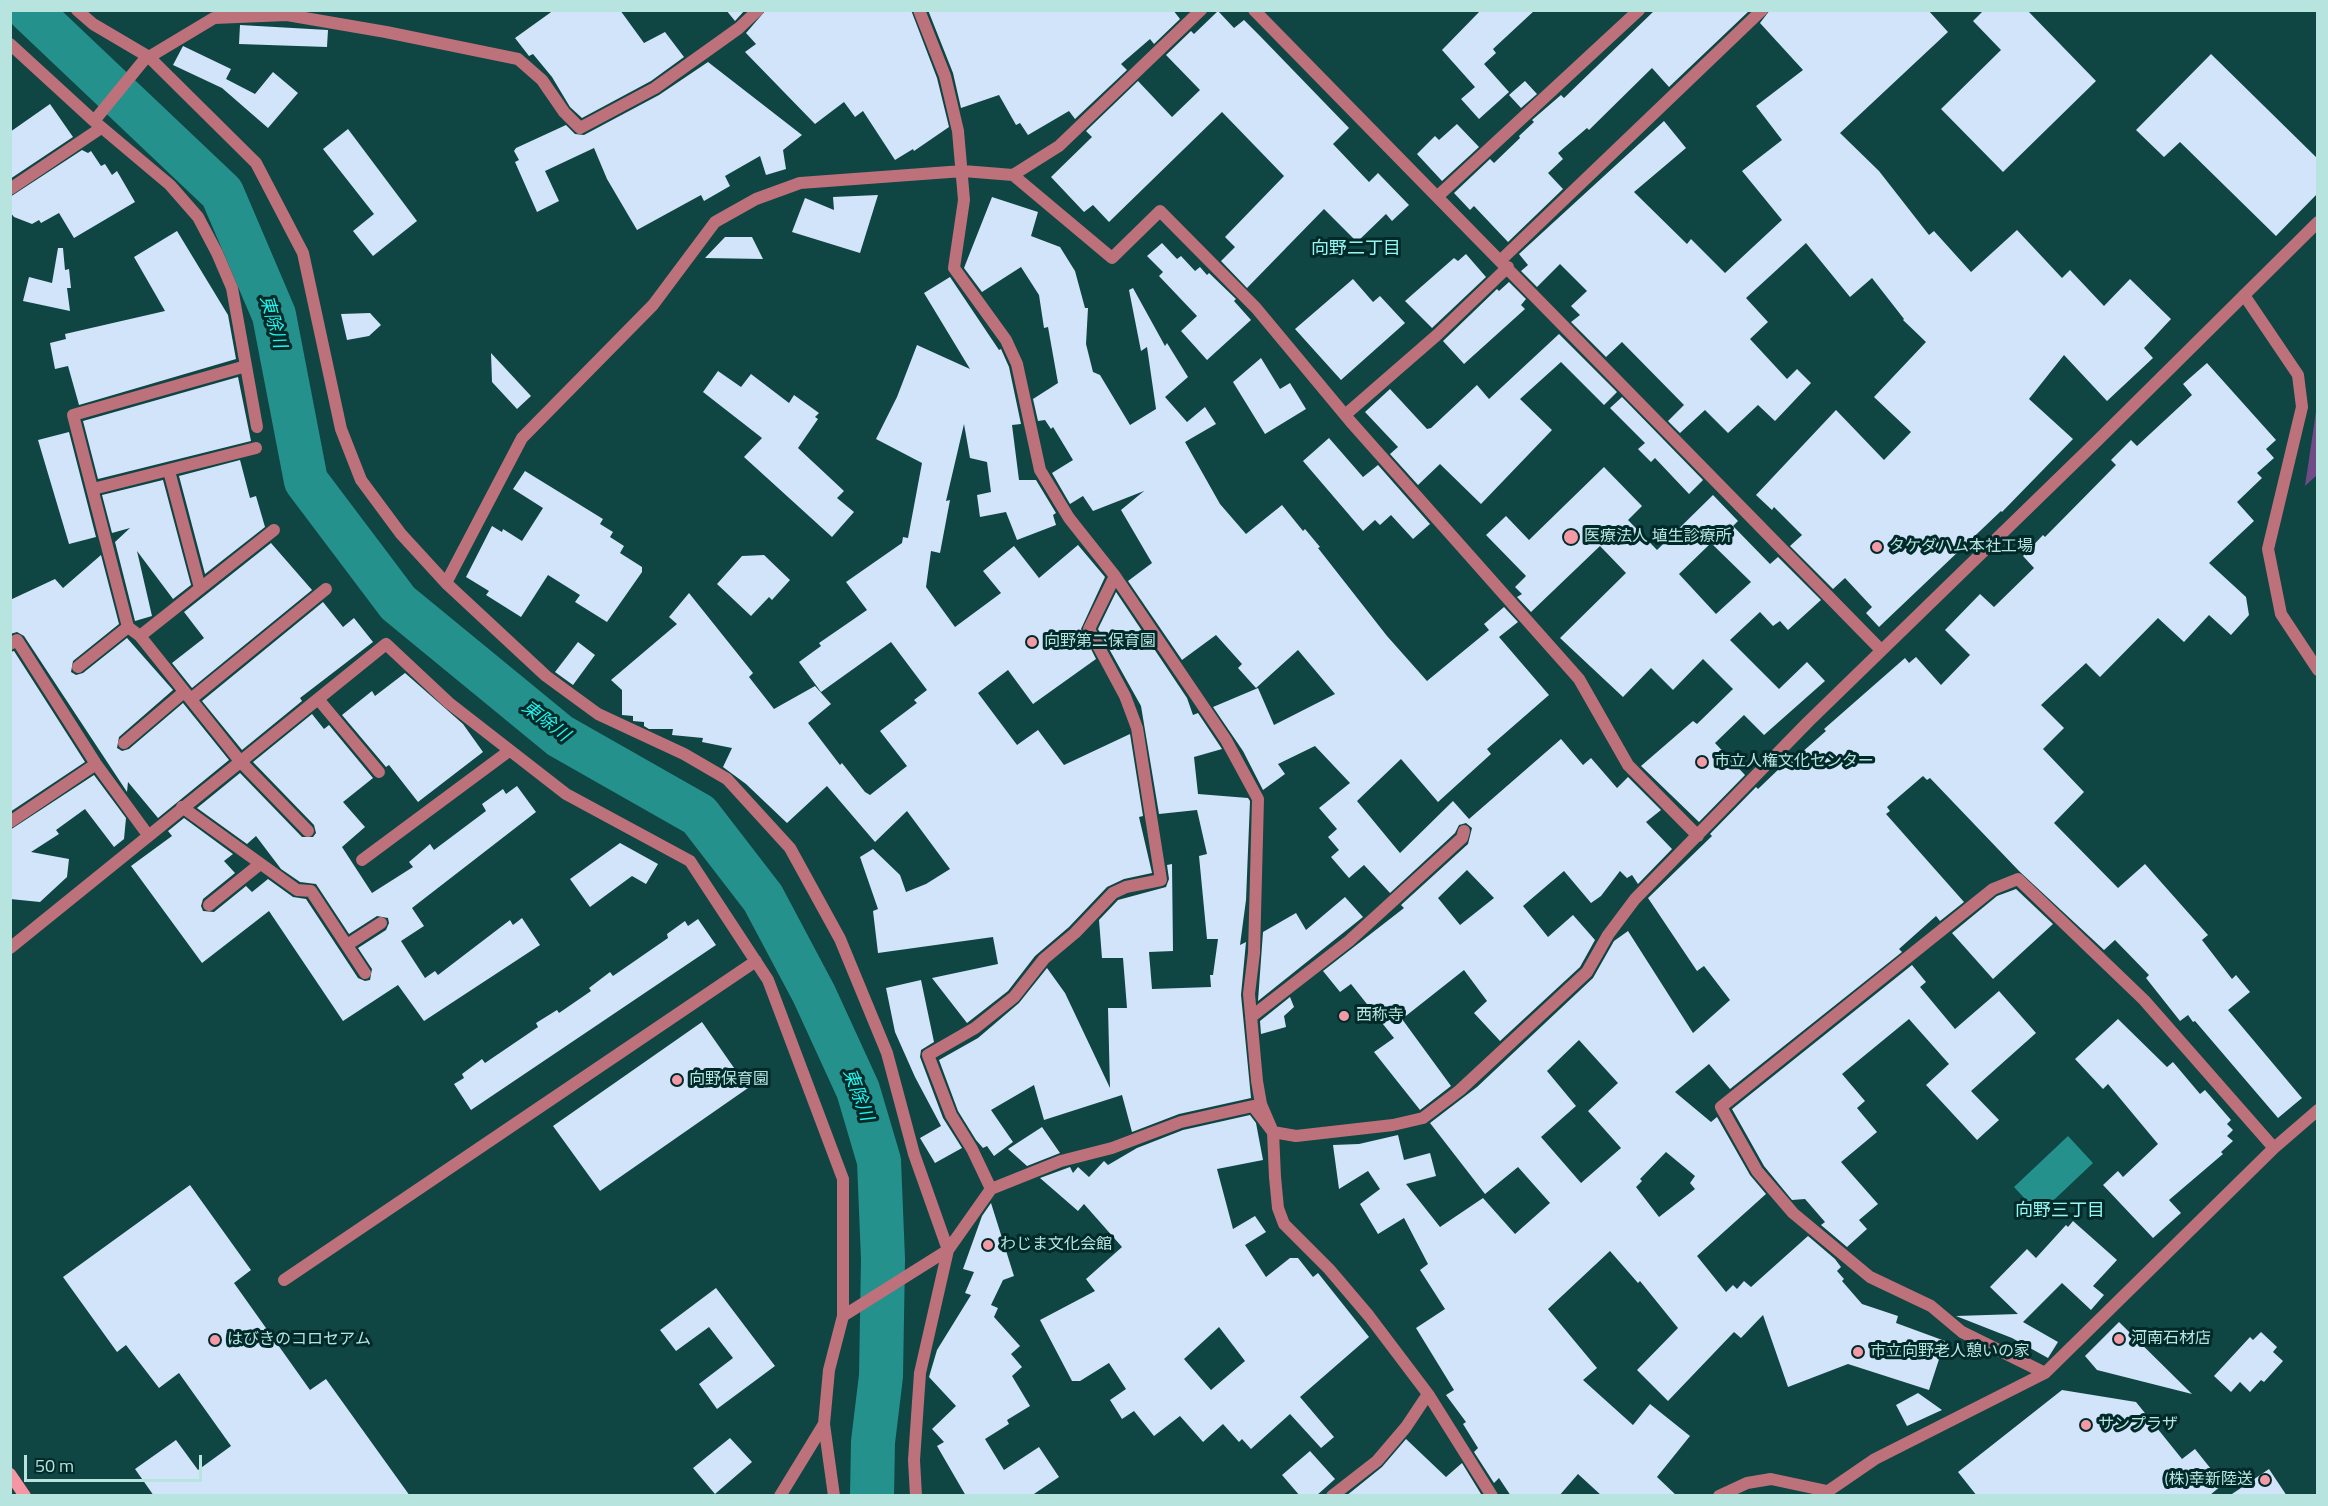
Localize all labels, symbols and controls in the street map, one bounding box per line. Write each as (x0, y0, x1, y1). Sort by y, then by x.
district label: 向野二丁目 (1311, 239, 1401, 261)
water label: 東除川 (254, 293, 290, 351)
place label: 医療法人 埴生診療所 (1584, 527, 1732, 547)
marker: 医療法人 埴生診療所 (1562, 528, 1580, 546)
place label: タケダハム本社工場 (1889, 537, 2033, 557)
marker: タケダハム本社工場 (1870, 540, 1884, 554)
place label: 向野第二保育園 (1044, 632, 1156, 652)
marker: 向野第二保育園 (1025, 635, 1039, 649)
water label: 東除川 (517, 697, 573, 747)
place label: 市立人権文化センター (1714, 752, 1874, 772)
marker: 市立人権文化センター (1695, 755, 1709, 769)
place label: 西称寺 (1356, 1006, 1404, 1026)
marker: 西称寺 (1337, 1009, 1351, 1023)
water label: 東除川 (837, 1066, 877, 1124)
place label: 向野保育園 (689, 1070, 769, 1090)
marker: 向野保育園 (670, 1073, 684, 1087)
district label: 向野三丁目 (2015, 1201, 2105, 1223)
place label: わじま文化会館 (1000, 1235, 1112, 1255)
marker: わじま文化会館 (981, 1238, 995, 1252)
place label: 河南石材店 (2131, 1329, 2211, 1349)
place label: はびきのコロセアム (227, 1330, 371, 1350)
marker: 河南石材店 (2112, 1332, 2126, 1346)
marker: はびきのコロセアム (208, 1333, 222, 1347)
place label: 市立向野老人憩いの家 (1870, 1342, 2030, 1362)
marker: 市立向野老人憩いの家 (1851, 1345, 1865, 1359)
place label: サンプラザ (2098, 1415, 2178, 1435)
marker: サンプラザ (2079, 1418, 2093, 1432)
scale bar (27, 1443, 206, 1481)
text: 50 m (35, 1452, 74, 1479)
place label: (株)幸新陸送 (2165, 1470, 2253, 1490)
marker: (株)幸新陸送 (2258, 1473, 2272, 1487)

